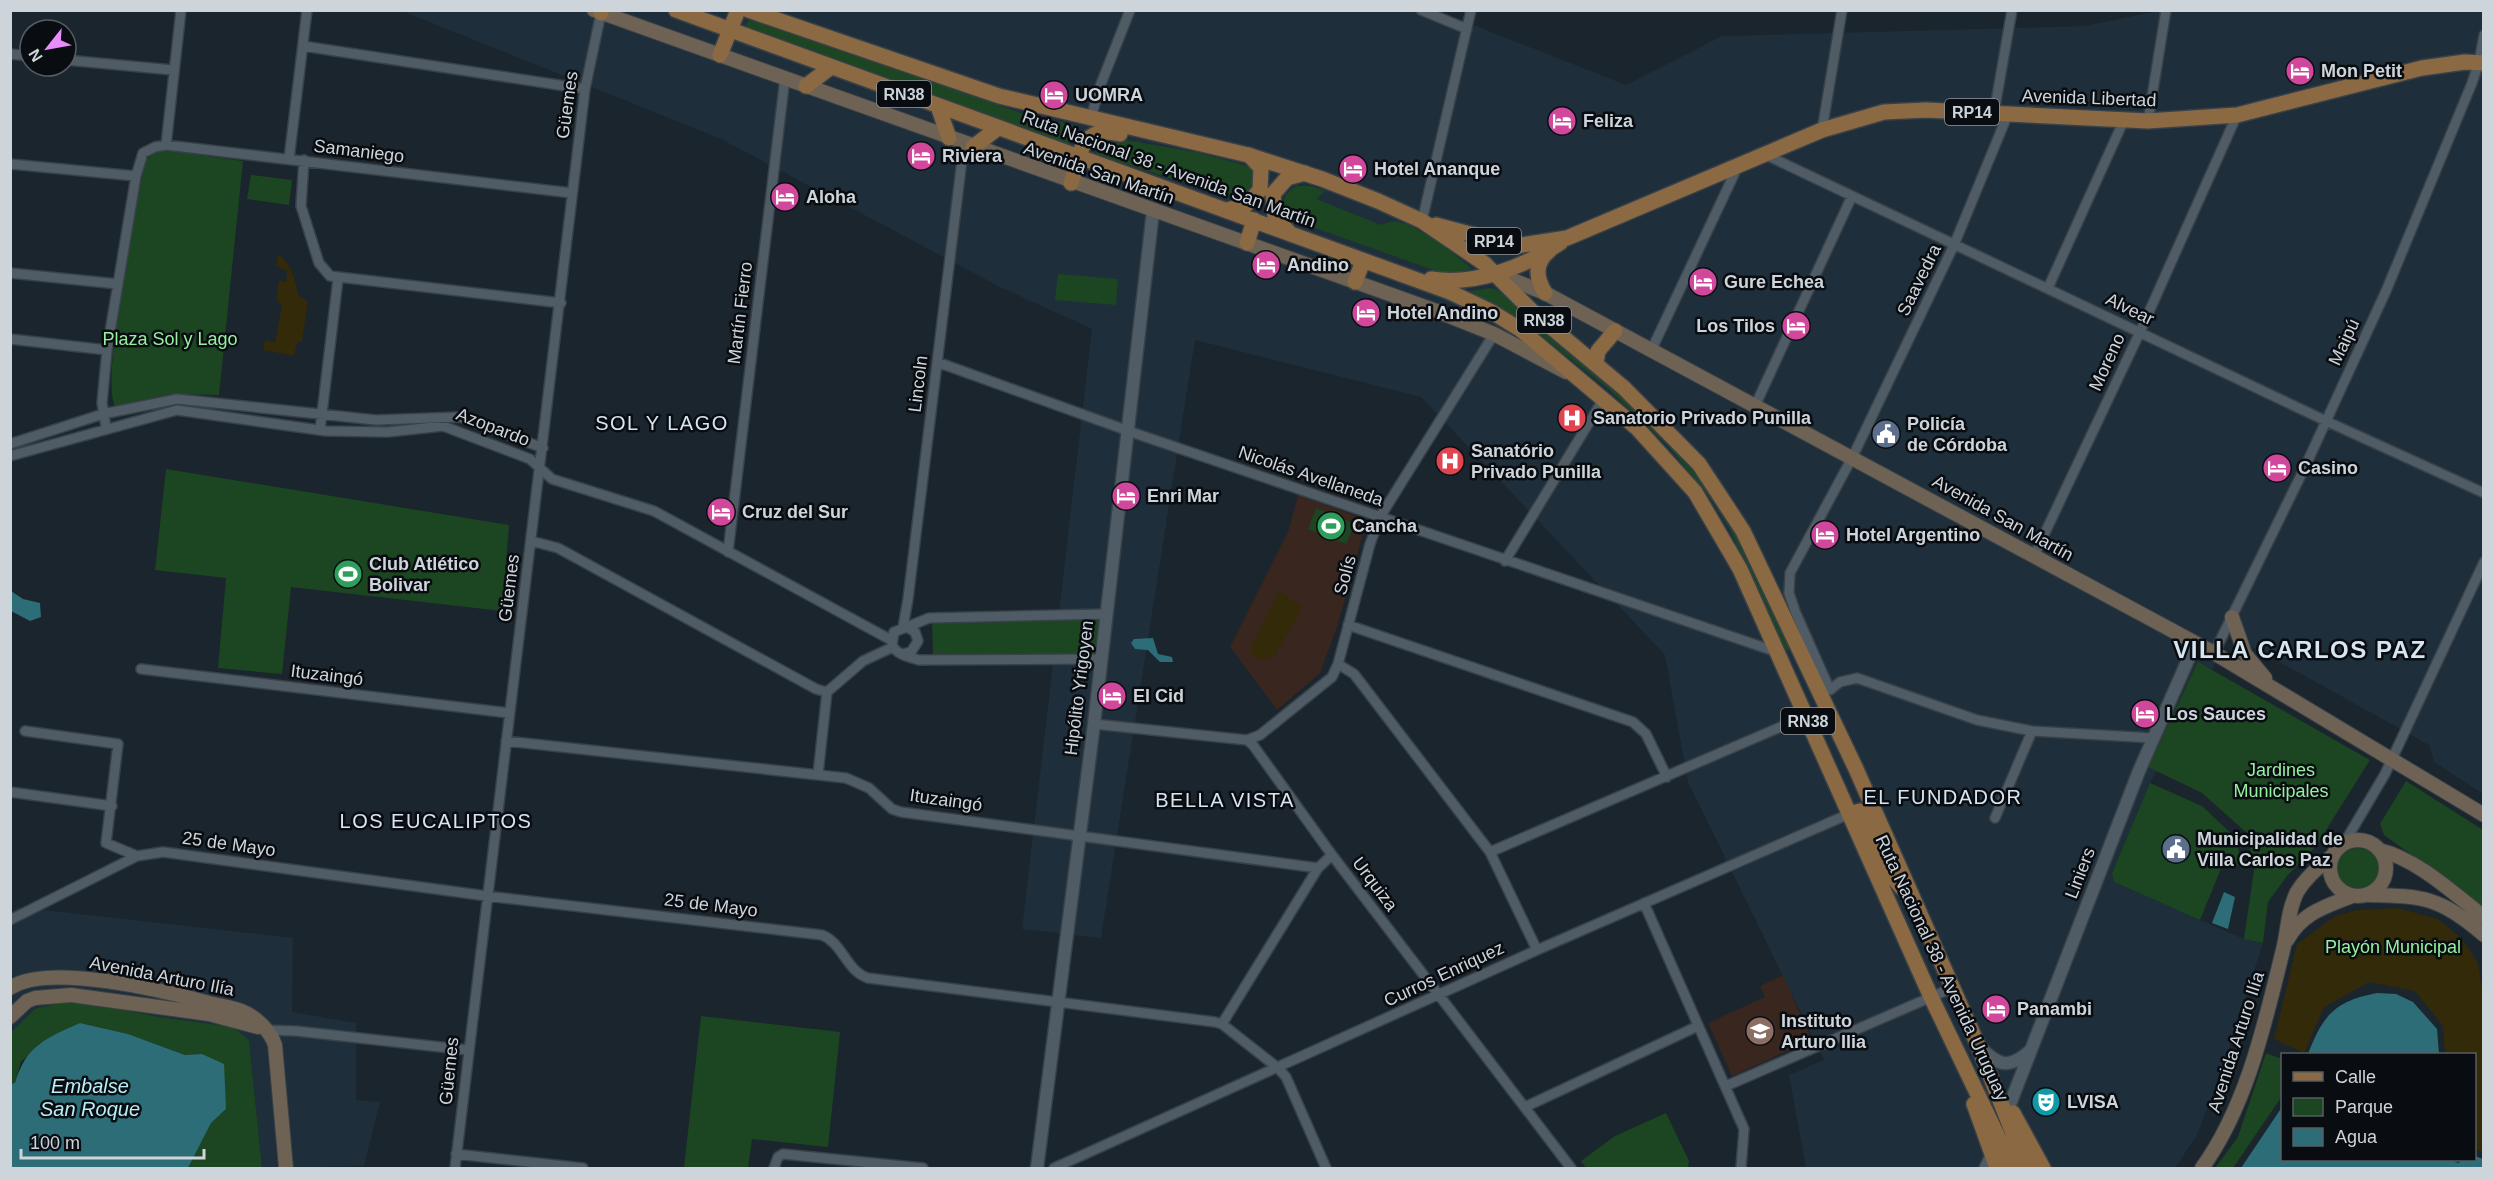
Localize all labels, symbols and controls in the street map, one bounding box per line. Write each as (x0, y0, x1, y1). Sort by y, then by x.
north arrow (18, 18, 78, 78)
text: N (25, 46, 46, 65)
hotel icon: Mon Petit (2284, 55, 2316, 87)
place label: Mon Petit (2321, 61, 2402, 81)
street label: Güemes (552, 70, 582, 140)
hotel icon: UOMRA (1038, 79, 1070, 111)
road number: RN38 (877, 81, 931, 107)
place label: UOMRA (1075, 85, 1143, 105)
street label: Avenida Libertad (2021, 86, 2157, 110)
road number: RP14 (1945, 99, 1999, 125)
hotel icon: Feliza (1546, 105, 1578, 137)
street label: Ruta Nacional 38 - Avenida San Martín (1019, 106, 1319, 232)
place label: Feliza (1583, 111, 1634, 131)
street label: Samaniego (313, 136, 405, 166)
street label: Avenida San Martín (1021, 137, 1177, 209)
hotel icon: Riviera (905, 140, 937, 172)
place label: Riviera (942, 146, 1003, 166)
hotel icon: Hotel Ananque (1337, 153, 1369, 185)
place label: Hotel Ananque (1374, 159, 1500, 179)
hotel icon: Aloha (769, 181, 801, 213)
place label: Aloha (806, 187, 857, 207)
road number: RP14 (1467, 228, 1521, 254)
street label: Saavedra (1893, 240, 1945, 319)
hotel icon: Andino (1250, 249, 1282, 281)
place label: Andino (1287, 255, 1349, 275)
street label: Martín Fierro (724, 261, 756, 365)
hotel icon: Gure Echea (1687, 266, 1719, 298)
place label: Gure Echea (1724, 272, 1825, 292)
street label: Alvear (2103, 289, 2157, 329)
hotel icon: Hotel Andino (1350, 297, 1382, 329)
place label: Hotel Andino (1387, 303, 1498, 323)
road number: RN38 (1517, 307, 1571, 333)
hotel icon: Los Tilos (1780, 310, 1812, 342)
place label: Los Tilos (1696, 316, 1775, 336)
street label: Maipú (2325, 316, 2363, 368)
park label: Plaza Sol y Lago (102, 329, 238, 349)
street label: Moreno (2085, 330, 2129, 394)
street label: Lincoln (905, 354, 931, 414)
hospital icon: Sanatorio Privado Punilla (1556, 402, 1588, 434)
street label: Azopardo (453, 404, 533, 450)
place label: Sanatorio Privado Punilla (1593, 408, 1812, 428)
district label: SOL Y LAGO (595, 412, 729, 434)
place label: Policía de Córdoba (1907, 414, 2008, 455)
public building icon: Policía de Córdoba (1870, 418, 1902, 450)
place label: Sanatório Privado Punilla (1471, 441, 1602, 482)
street label: Nicolás Avellaneda (1236, 442, 1387, 510)
hospital icon: Sanatório Privado Punilla (1434, 445, 1466, 477)
hotel icon: Casino (2261, 452, 2293, 484)
place label: Casino (2298, 458, 2358, 478)
street label: Avenida San Martín (1929, 471, 2077, 565)
hotel icon: Enri Mar (1110, 480, 1142, 512)
place label: Enri Mar (1147, 486, 1219, 506)
hotel icon: Cruz del Sur (705, 496, 737, 528)
place label: Cruz del Sur (742, 502, 848, 522)
sports icon: Cancha (1315, 510, 1347, 542)
place label: Cancha (1352, 516, 1418, 536)
hotel icon: Hotel Argentino (1809, 519, 1841, 551)
place label: Hotel Argentino (1846, 525, 1980, 545)
street label: Güemes (495, 553, 523, 623)
street label: Solís (1330, 553, 1360, 597)
place label: Club Atlético Bolivar (369, 554, 479, 595)
sports icon: Club Atlético Bolivar (332, 558, 364, 590)
street label: Hipólito Yrigoyen (1061, 619, 1097, 757)
district label: VILLA CARLOS PAZ (2173, 636, 2427, 663)
street label: Ituzaingó (290, 661, 364, 689)
hotel icon: El Cid (1096, 680, 1128, 712)
place label: El Cid (1133, 686, 1184, 706)
hotel icon: Los Sauces (2129, 698, 2161, 730)
place label: Los Sauces (2166, 704, 2266, 724)
road number: RN38 (1781, 708, 1835, 734)
park label: Jardines Municipales (2233, 760, 2329, 801)
street label: Ituzaingó (908, 785, 984, 815)
district label: EL FUNDADOR (1863, 786, 2023, 808)
district label: BELLA VISTA (1155, 789, 1295, 811)
district label: LOS EUCALIPTOS (340, 810, 532, 832)
street label: 25 de Mayo (181, 828, 277, 860)
place label: Municipalidad de Villa Carlos Paz (2197, 829, 2343, 870)
street label: Ruta Nacional 38 - Avenida Uruguay (1871, 832, 2013, 1104)
public building icon: Municipalidad de Villa Carlos Paz (2160, 833, 2192, 865)
street label: Liniers (2061, 845, 2099, 901)
street label: Urquiza (1348, 853, 1402, 916)
street label: 25 de Mayo (663, 889, 759, 921)
street label: Curros Enriquez (1381, 937, 1507, 1011)
park label: Playón Municipal (2325, 937, 2461, 957)
street label: Avenida Arturo Ilía (88, 952, 237, 1000)
street label: Avenida Arturo Ilía (2204, 968, 2268, 1115)
hotel icon: Panambi (1980, 993, 2012, 1025)
place label: Panambi (2017, 999, 2092, 1019)
place label: Instituto Arturo Ilia (1781, 1011, 1867, 1052)
school or university icon: Instituto Arturo Ilia (1744, 1015, 1776, 1047)
street label: Güemes (435, 1036, 463, 1106)
legend (2281, 1053, 2476, 1161)
text: Calle (2335, 1067, 2376, 1087)
water label: Embalse San Roque (40, 1075, 140, 1120)
theatre icon: LVISA (2030, 1086, 2062, 1118)
place label: LVISA (2067, 1092, 2119, 1112)
text: Parque (2335, 1097, 2393, 1117)
scale bar (21, 1122, 204, 1160)
text: Agua (2335, 1127, 2378, 1147)
text: 100 m (30, 1133, 80, 1153)

